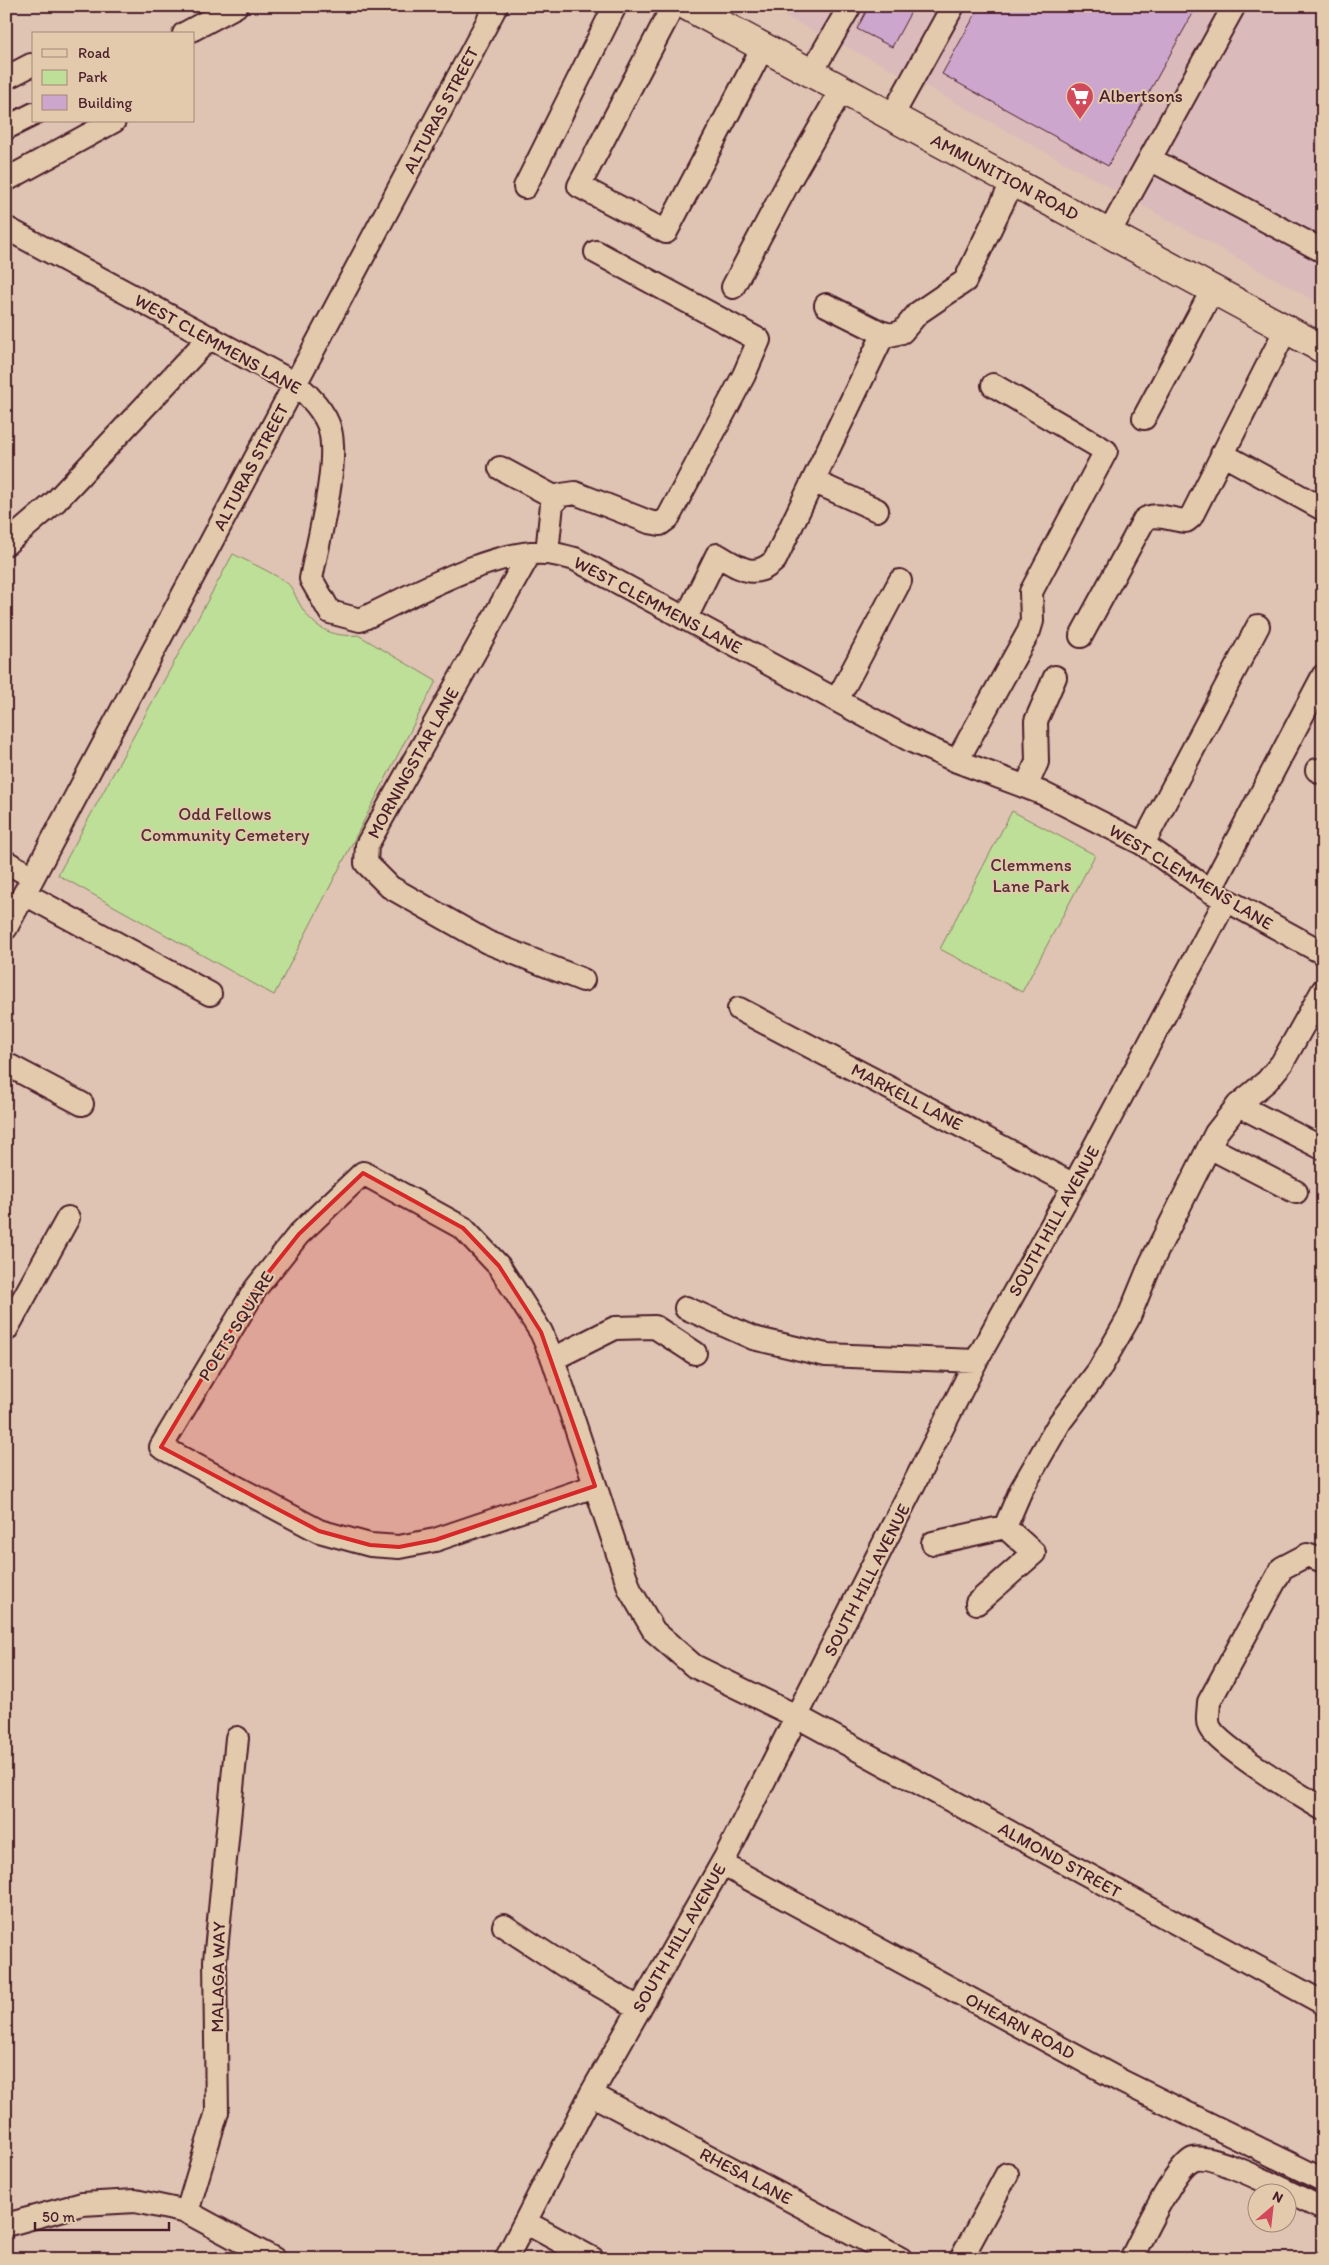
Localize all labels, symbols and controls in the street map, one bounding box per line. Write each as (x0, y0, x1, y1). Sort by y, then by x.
legend (32, 32, 195, 122)
street label: ALTURAS STREET (398, 43, 484, 177)
text: Road (78, 44, 111, 62)
text: Park (78, 68, 108, 86)
supermarket icon: Albertsons (1065, 81, 1095, 120)
place label: Albertsons (1099, 85, 1183, 107)
text: Building (78, 94, 132, 112)
street label: AMMUNITION ROAD (927, 129, 1083, 225)
street label: WEST CLEMMENS LANE (131, 289, 305, 399)
street label: ALTURAS STREET (208, 400, 294, 534)
street label: WEST CLEMMENS LANE (570, 551, 746, 659)
street label: MORNINGSTAR LANE (362, 684, 464, 842)
park label: Odd Fellows Community Cemetery (141, 803, 310, 846)
street label: WEST CLEMMENS LANE (1105, 819, 1277, 935)
park label: Clemmens Lane Park (990, 854, 1072, 897)
street label: MARKELL LANE (847, 1058, 967, 1136)
street label: SOUTH HILL AVENUE (1003, 1142, 1105, 1300)
street label: POETS SQUARE (193, 1267, 279, 1385)
street label: SOUTH HILL AVENUE (819, 1500, 915, 1660)
street label: ALMOND STREET (995, 1817, 1125, 1903)
street label: SOUTH HILL AVENUE (627, 1859, 731, 2017)
street label: MALAGA WAY (206, 1920, 230, 2033)
street label: OHEARN ROAD (961, 1988, 1079, 2064)
street label: RHESA LANE (696, 2142, 796, 2210)
north arrow (1246, 2182, 1296, 2232)
text: N (1270, 2187, 1286, 2207)
scale bar (35, 2200, 169, 2232)
text: 50 m (42, 2208, 75, 2226)

